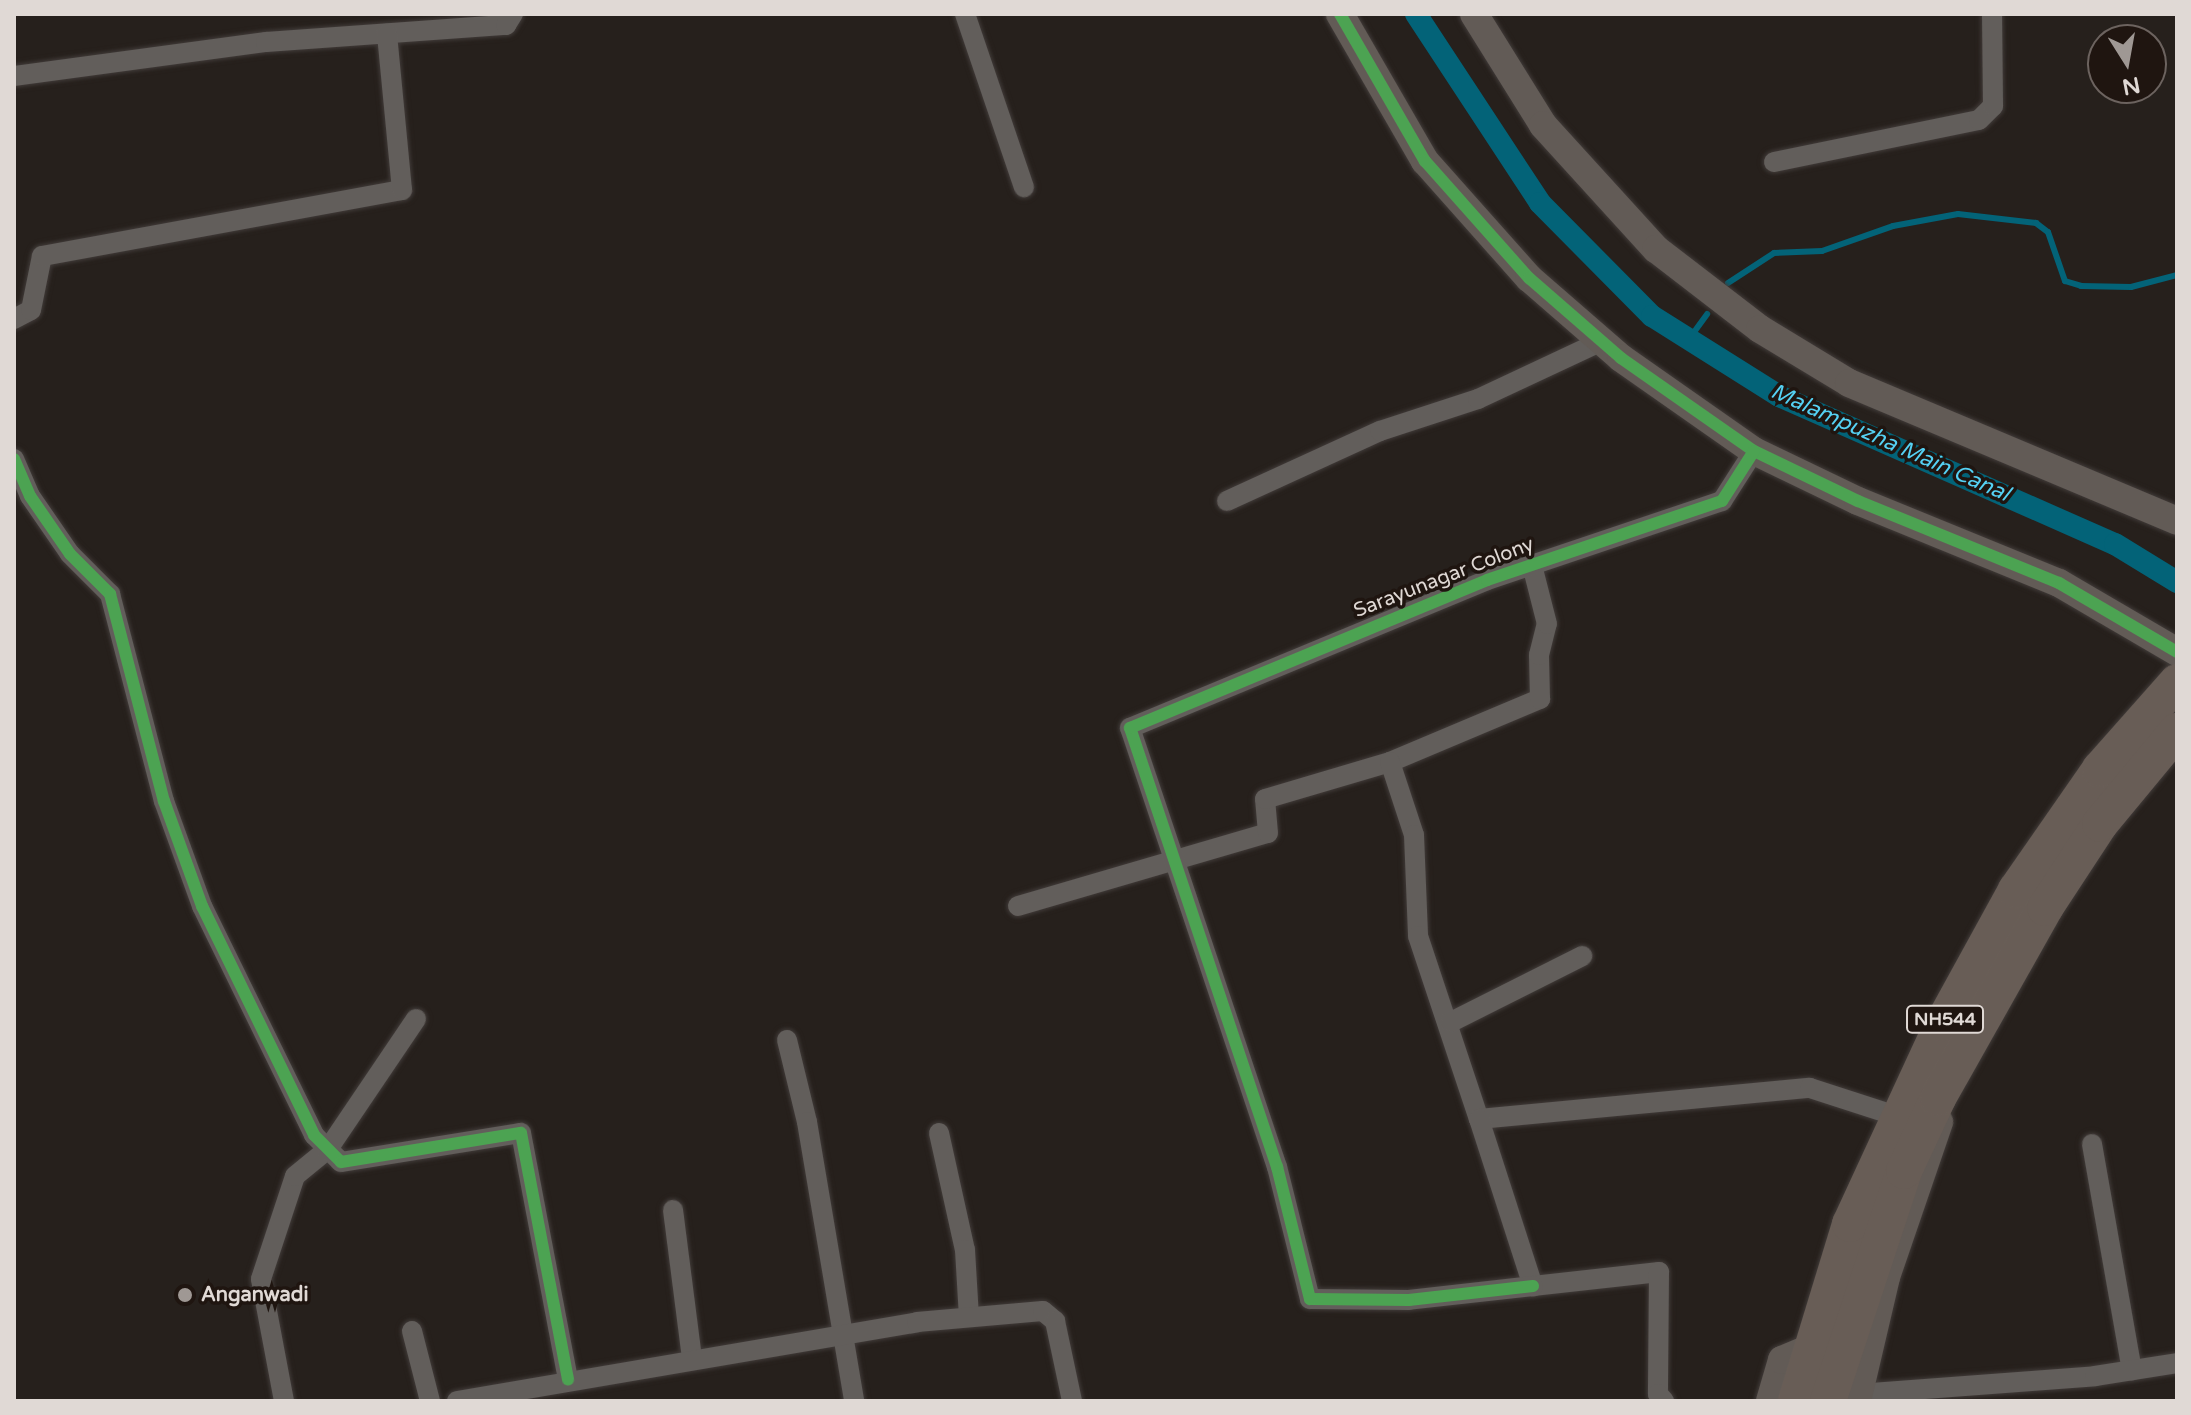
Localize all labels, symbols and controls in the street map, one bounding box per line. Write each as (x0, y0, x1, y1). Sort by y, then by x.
north arrow (2087, 24, 2167, 104)
text: N (2120, 71, 2142, 100)
water label: Malampuzha Main Canal (1767, 378, 2013, 508)
street label: Sarayunagar Colony (1351, 533, 1537, 623)
road number: NH544 (1905, 1005, 1985, 1033)
place label: Anganwadi (201, 1283, 308, 1307)
marker: Anganwadi (176, 1286, 194, 1304)

